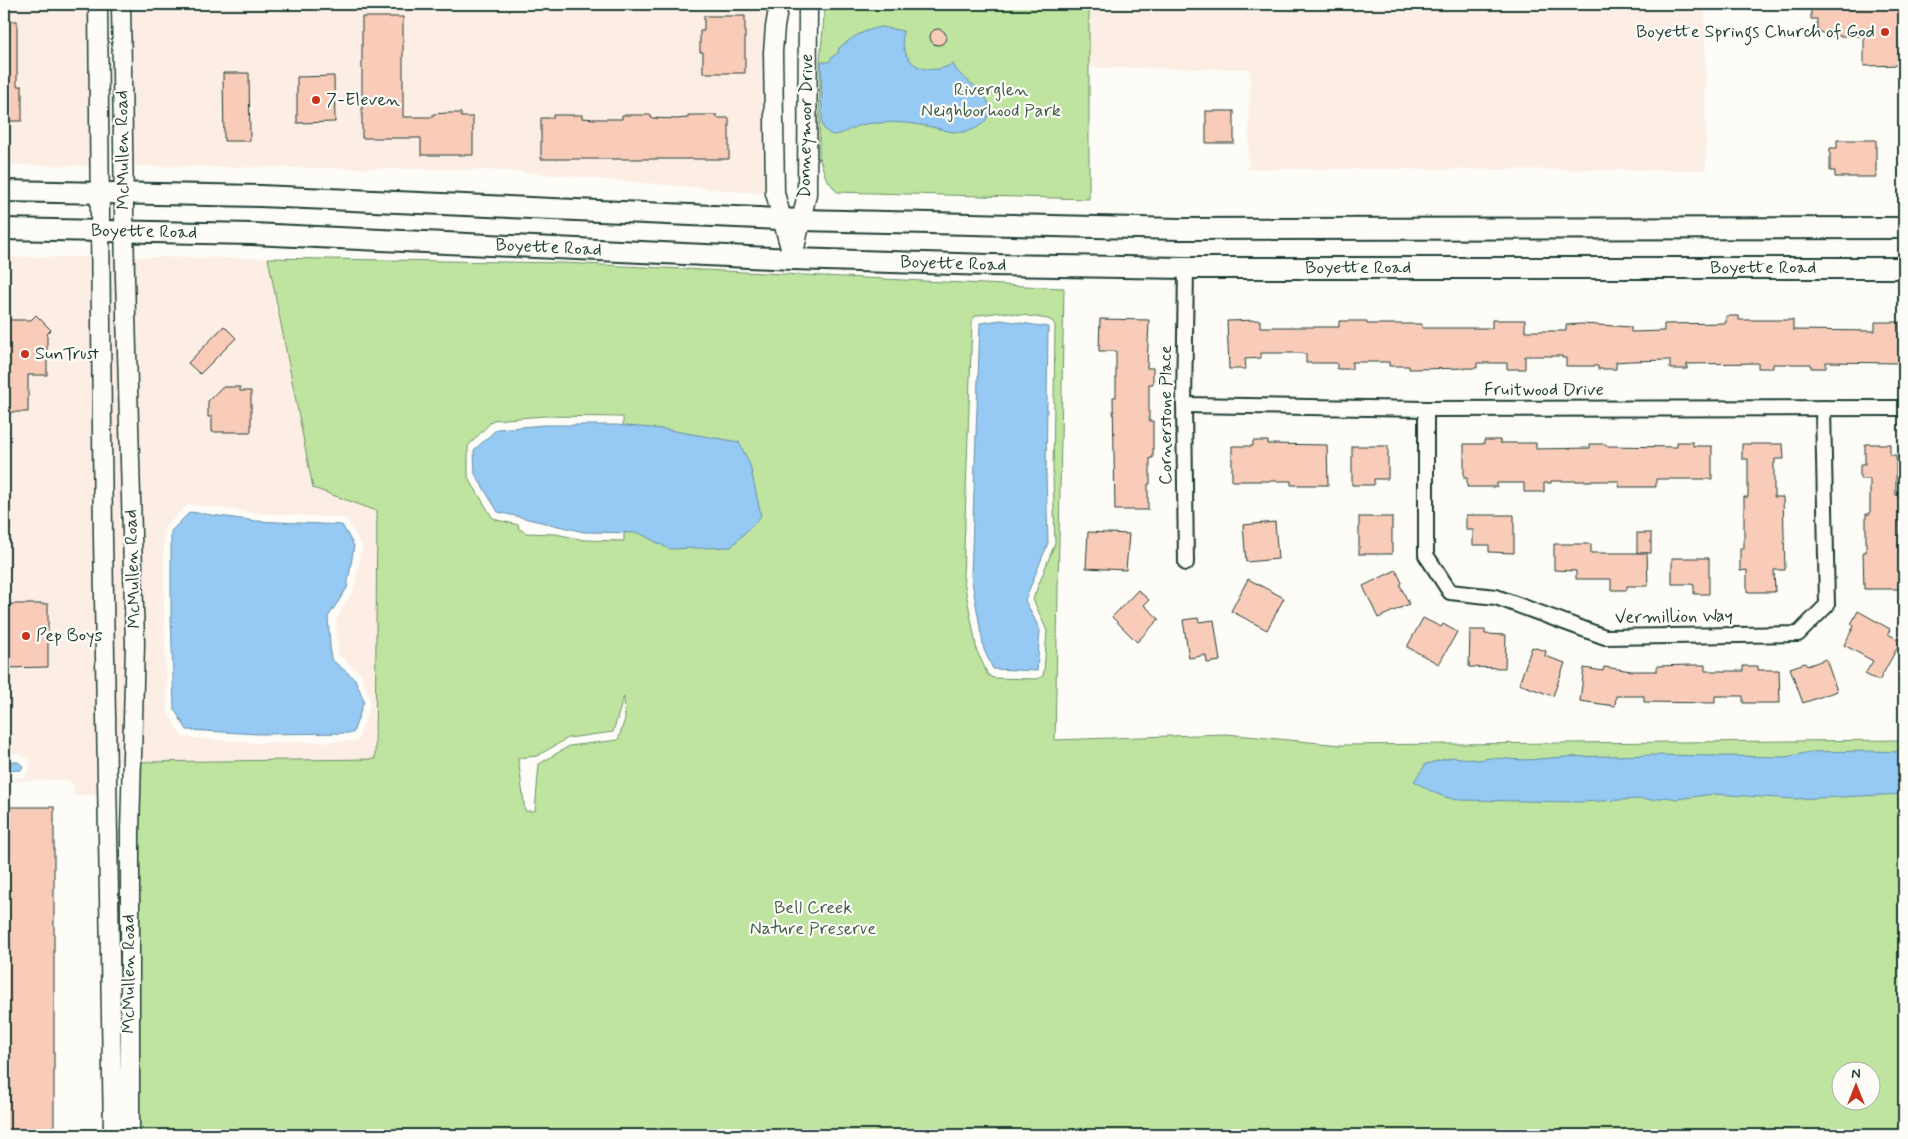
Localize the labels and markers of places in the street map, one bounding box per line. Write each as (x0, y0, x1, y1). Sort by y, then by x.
place label: Boyette Springs Church of God (1636, 20, 1875, 46)
marker: Boyette Springs Church of God (1879, 26, 1891, 38)
place label: 7-Eleven (326, 88, 400, 112)
marker: 7-Eleven (310, 94, 322, 106)
place label: SunTrust (35, 342, 100, 366)
marker: SunTrust (19, 348, 31, 360)
place label: Pep Boys (36, 624, 103, 648)
marker: Pep Boys (20, 630, 32, 642)

